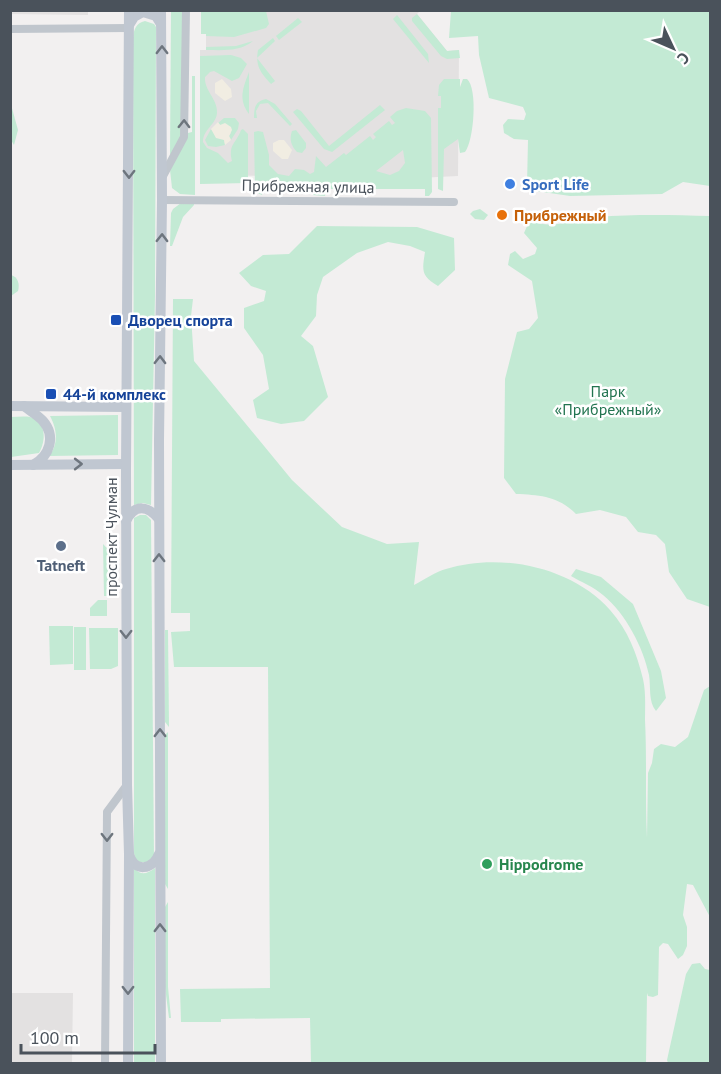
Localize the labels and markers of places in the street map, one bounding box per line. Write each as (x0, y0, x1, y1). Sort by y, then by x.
place label: Sport Life (522, 174, 589, 194)
marker: Sport Life (503, 177, 517, 191)
place label: Прибрежный (514, 205, 607, 225)
marker: Прибрежный (495, 208, 509, 222)
place label: Дворец спорта (128, 310, 233, 330)
marker: Дворец спорта (109, 313, 123, 327)
place label: 44-й комплекс (63, 384, 166, 404)
marker: 44-й комплекс (44, 387, 58, 401)
marker: Tatneft (54, 539, 68, 553)
place label: Tatneft (37, 555, 86, 575)
place label: Hippodrome (499, 854, 583, 874)
marker: Hippodrome (480, 857, 494, 871)

